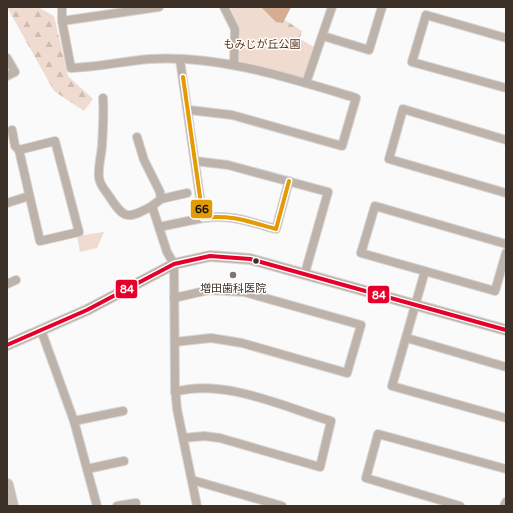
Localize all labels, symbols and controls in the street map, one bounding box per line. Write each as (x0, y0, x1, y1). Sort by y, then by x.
park label: もみじが丘公園 (224, 38, 301, 51)
line badge: 66 (190, 199, 213, 219)
text: 66 (195, 203, 209, 216)
unlabelled marker (251, 256, 261, 266)
marker: 増田歯科医院 (228, 270, 238, 280)
line badge: 84 (115, 279, 138, 299)
place label: 増田歯科医院 (200, 282, 266, 295)
text: 84 (120, 283, 134, 296)
line badge: 84 (367, 285, 390, 304)
text: 84 (372, 289, 386, 302)

